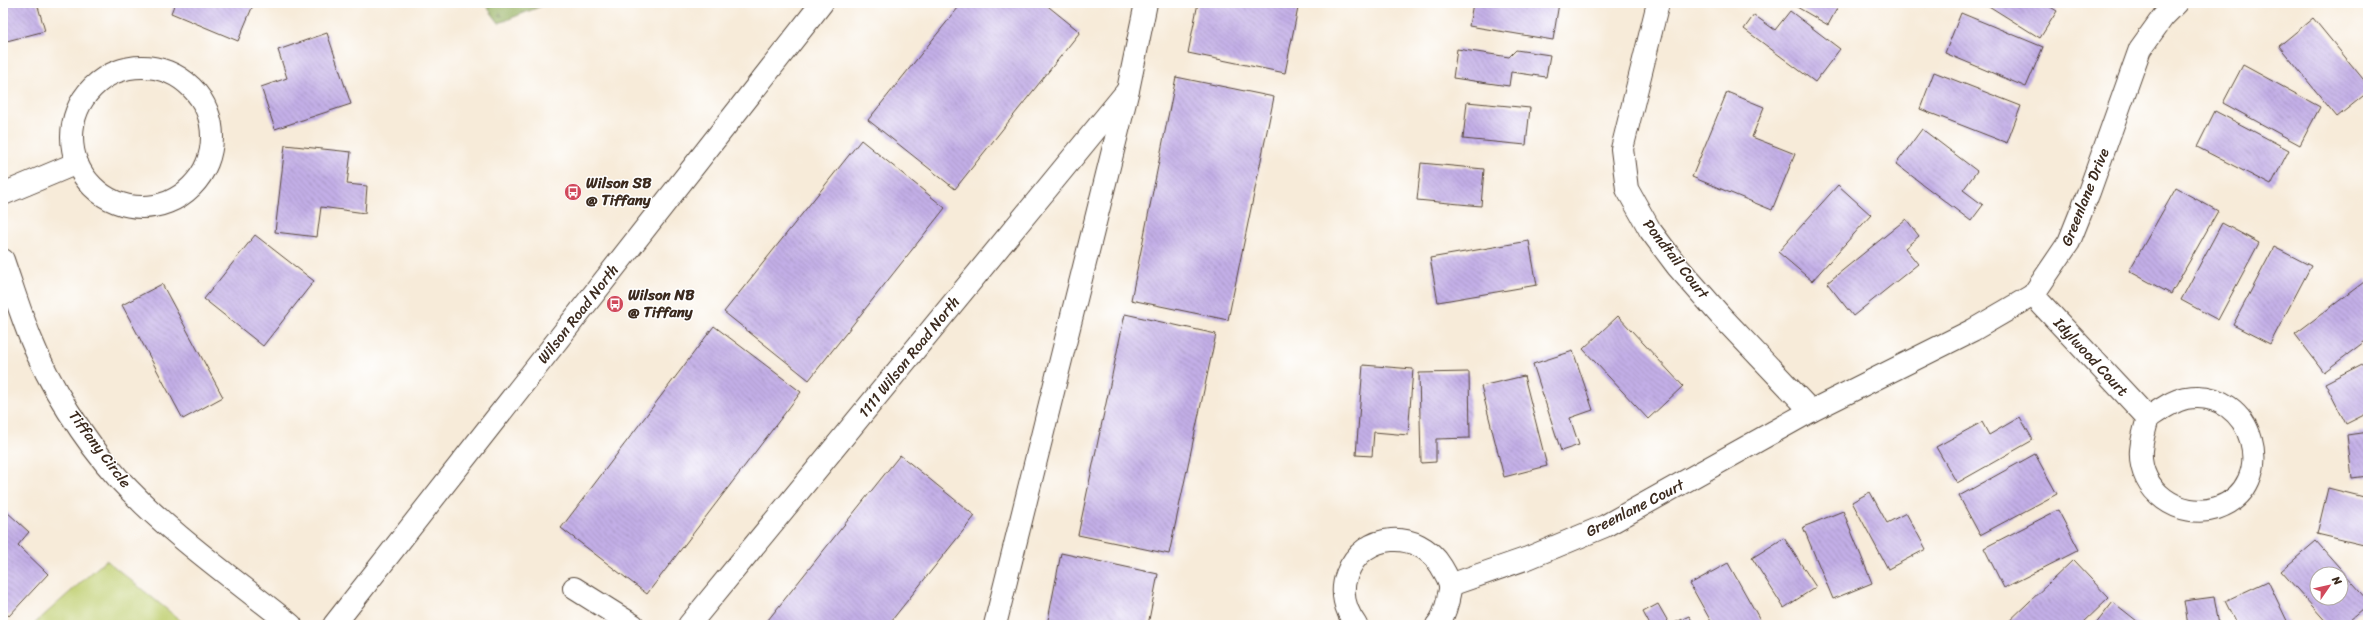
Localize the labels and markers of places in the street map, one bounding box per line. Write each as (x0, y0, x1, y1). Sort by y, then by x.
place label: Wilson SB @ Tiffany (586, 170, 652, 213)
bus stop icon: Wilson SB @ Tiffany (563, 182, 583, 202)
place label: Wilson NB @ Tiffany (628, 282, 695, 325)
bus stop icon: Wilson NB @ Tiffany (605, 294, 625, 314)

